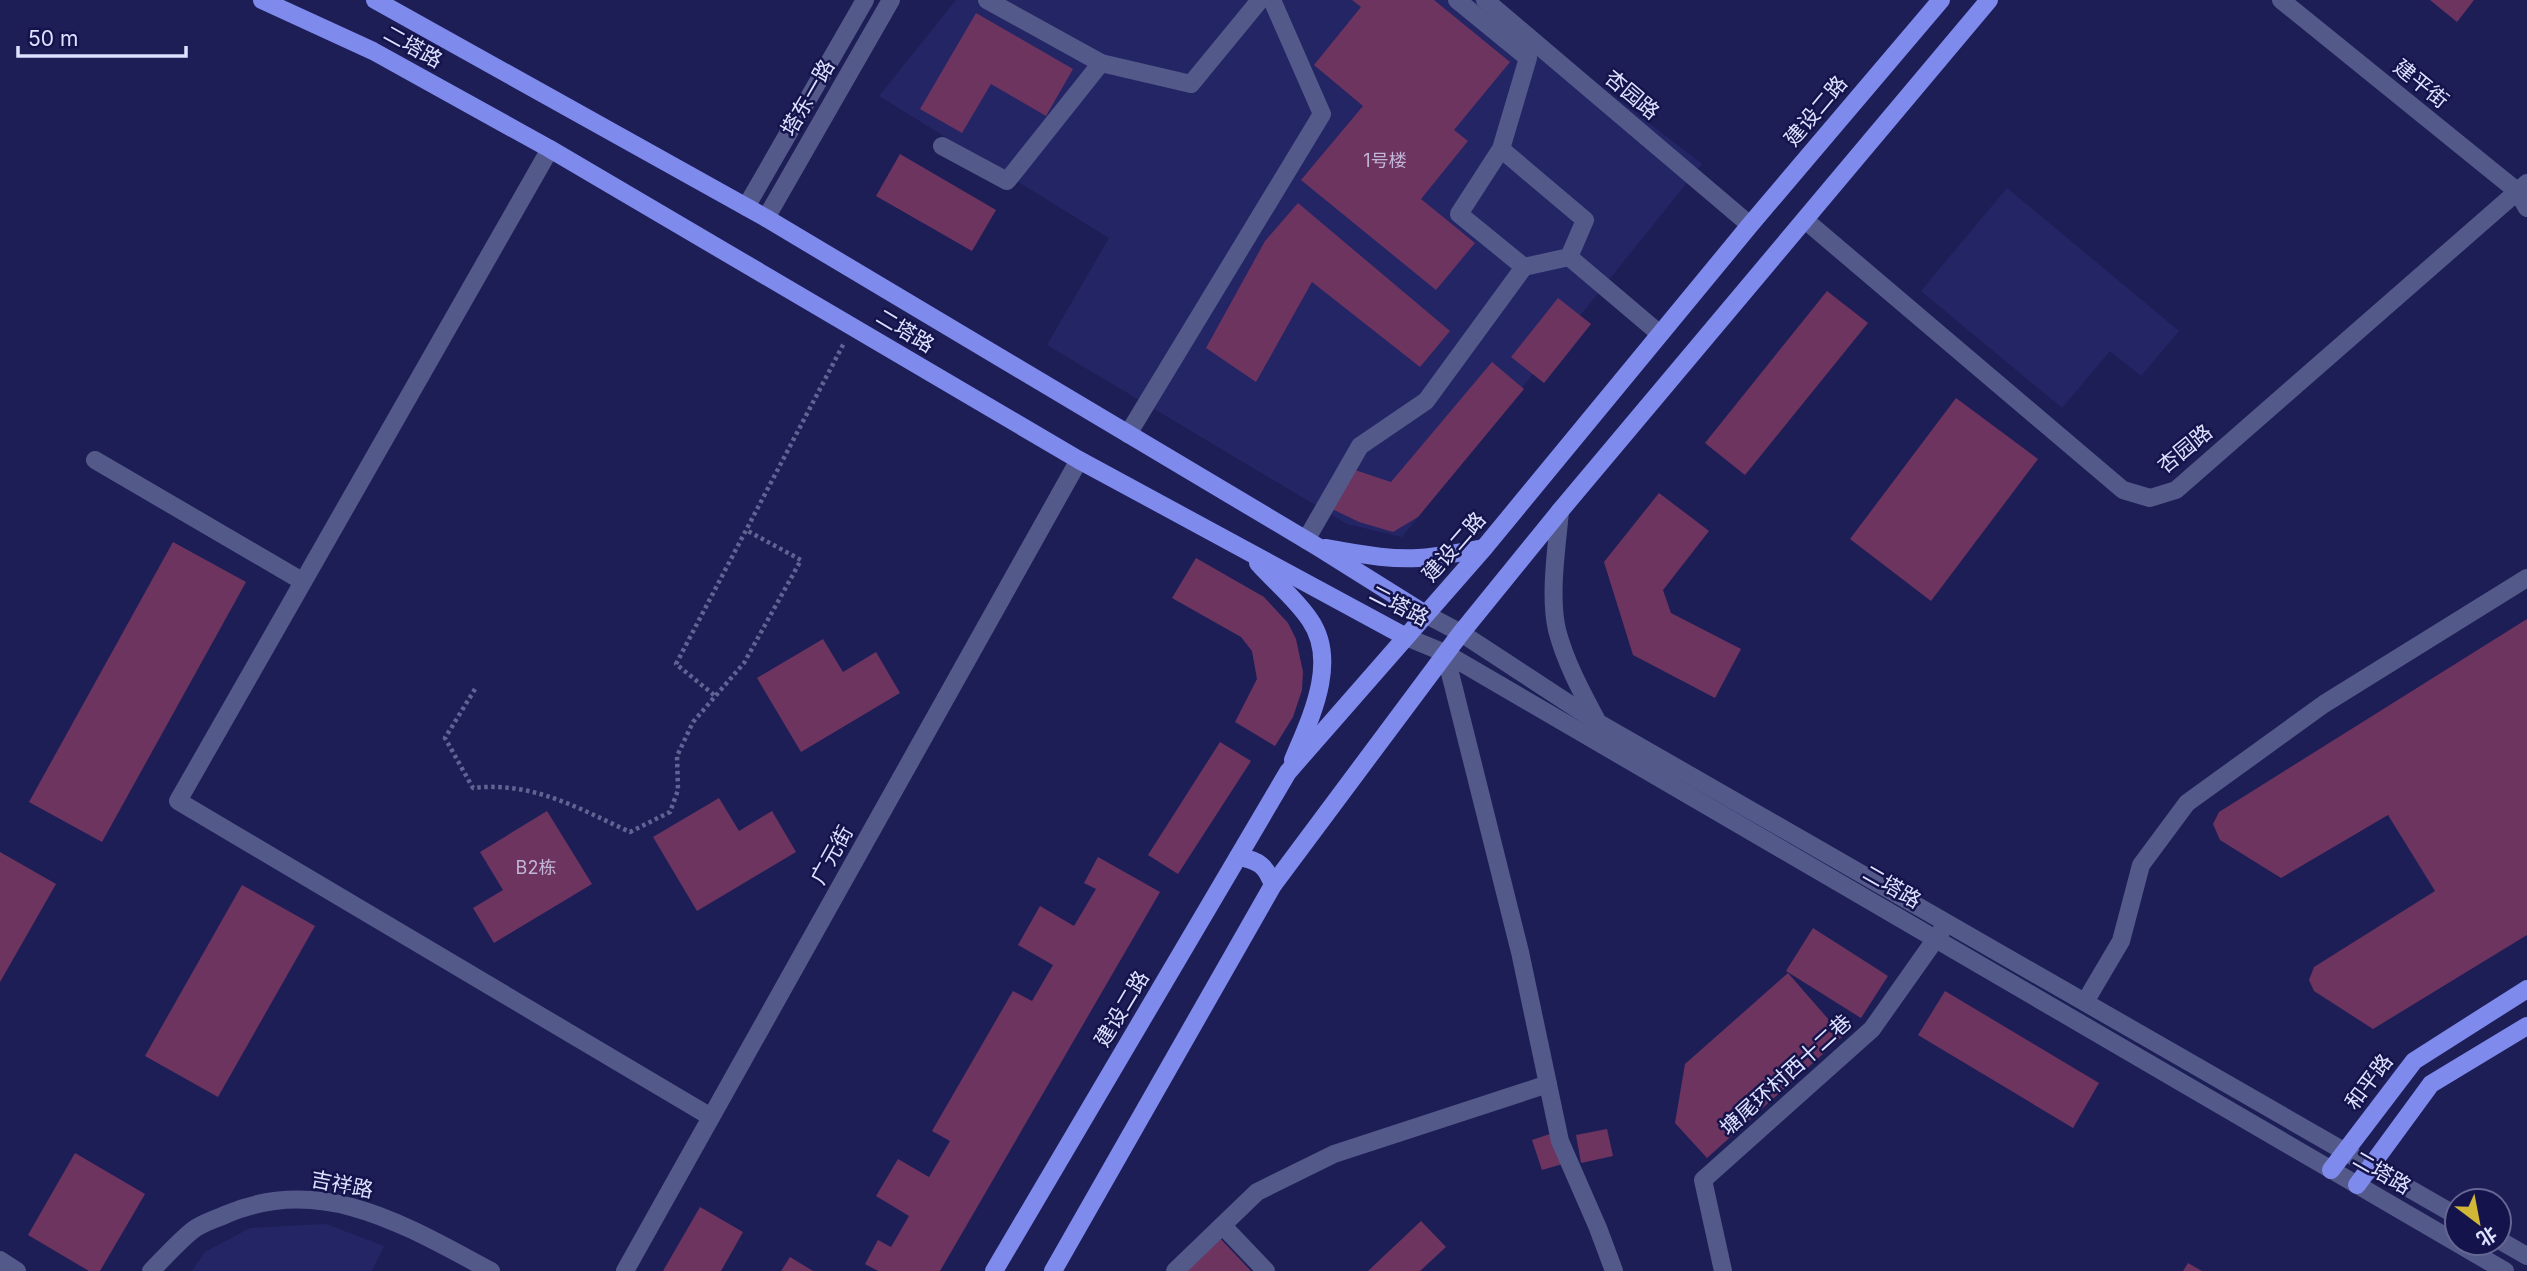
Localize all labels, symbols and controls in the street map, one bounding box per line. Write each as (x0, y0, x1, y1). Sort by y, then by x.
scale bar (18, 14, 186, 58)
street label: 二塔路 (380, 20, 447, 73)
text: 50 m (28, 26, 78, 51)
street label: 建平街 (2389, 54, 2454, 113)
street label: 塔东一路 (776, 55, 839, 140)
street label: 杏园路 (1600, 65, 1664, 124)
street label: 建设二路 (1779, 70, 1852, 151)
house number: 1号楼 (1363, 150, 1407, 171)
street label: 二塔路 (872, 304, 939, 358)
street label: 杏园路 (2152, 419, 2217, 478)
street label: 建设二路 (1417, 507, 1491, 587)
street label: 二塔路 (1365, 580, 1433, 631)
street label: 广元街 (805, 821, 858, 888)
house number: B2栋 (516, 857, 556, 878)
street label: 二塔路 (1859, 860, 1926, 913)
street label: 建设二路 (1089, 966, 1154, 1051)
street label: 塘尾环村西十二巷 (1715, 1009, 1856, 1140)
street label: 和平路 (2340, 1049, 2398, 1114)
street label: 二塔路 (2349, 1146, 2416, 1199)
street label: 吉祥路 (309, 1166, 375, 1203)
north arrow (2443, 1187, 2513, 1257)
text: 北 (2473, 1221, 2501, 1251)

